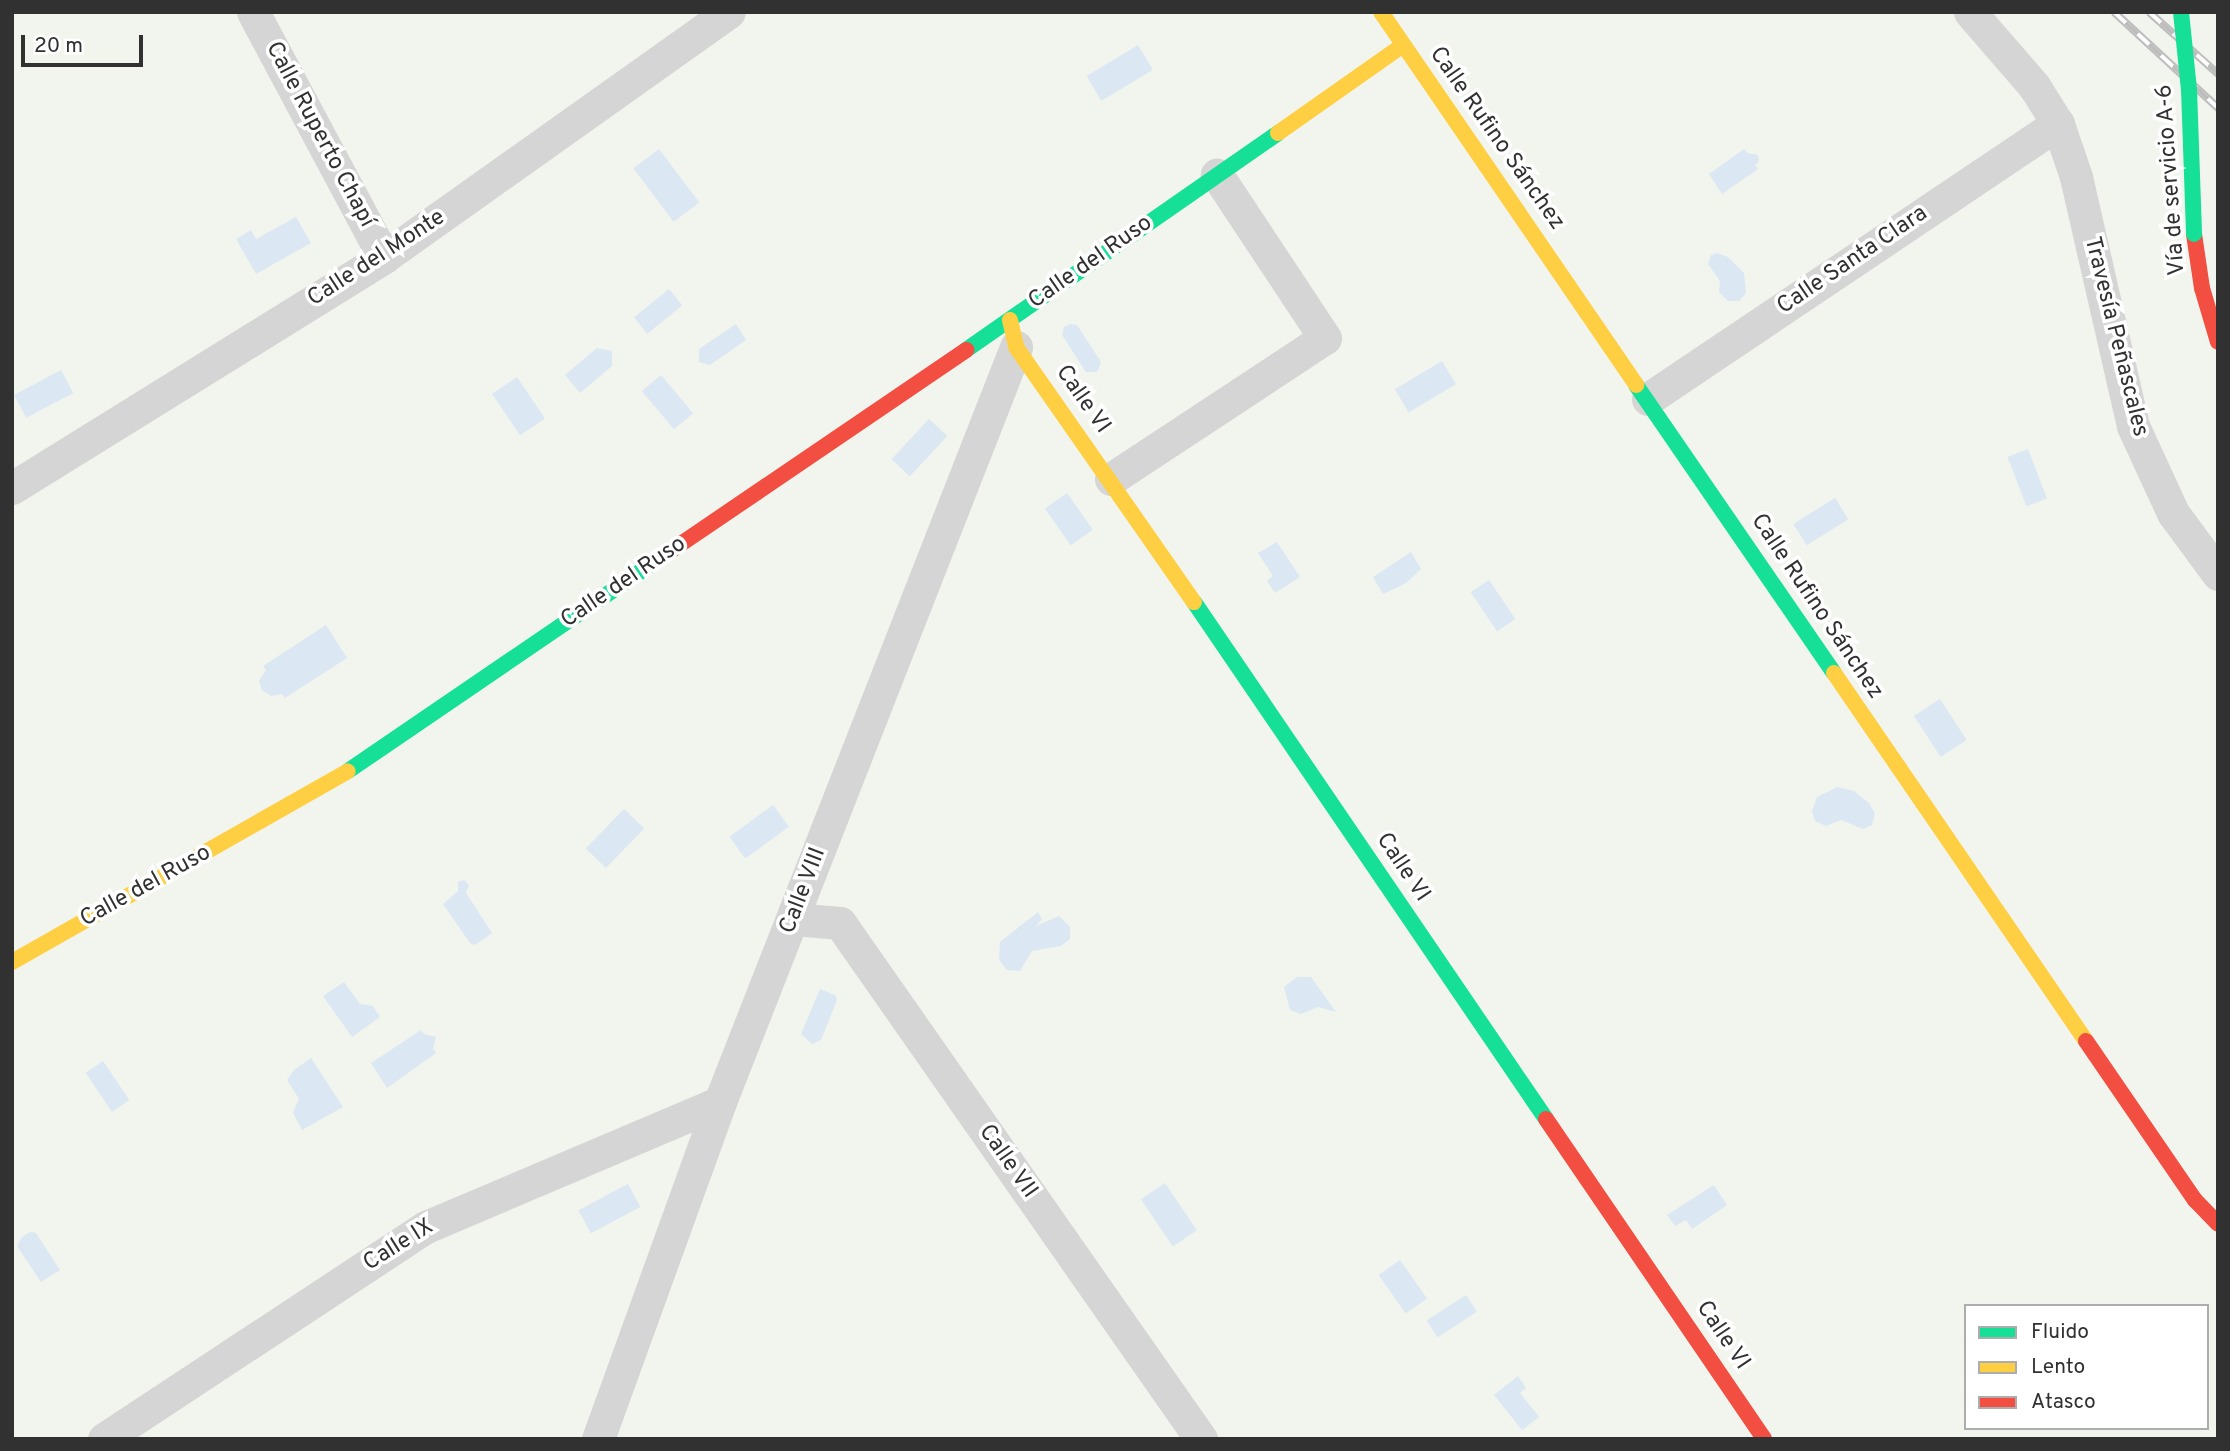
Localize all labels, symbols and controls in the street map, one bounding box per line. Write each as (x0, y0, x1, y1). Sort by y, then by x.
scale bar (24, 21, 147, 65)
text: 20 m (34, 33, 83, 60)
street label: Calle Ruperto Chapí (258, 38, 380, 232)
street label: Calle Rufino Sánchez (1422, 42, 1570, 236)
street label: Vía de servicio A-6 (2152, 83, 2192, 277)
street label: Calle Santa Clara (1773, 201, 1933, 321)
street label: Calle del Monte (303, 204, 451, 314)
street label: Calle del Ruso (1024, 210, 1158, 316)
street label: Travesía Peñascales (2077, 234, 2153, 440)
street label: Calle VI (1048, 360, 1116, 440)
street label: Calle Rufino Sánchez (1744, 509, 1888, 705)
street label: Calle del Ruso (556, 531, 692, 635)
street label: Calle VI (1369, 828, 1435, 908)
street label: Calle del Ruso (76, 840, 216, 934)
street label: Calle VIII (775, 844, 833, 938)
street label: Calle VII (971, 1119, 1043, 1205)
street label: Calle IX (359, 1214, 439, 1278)
street label: Calle VI (1689, 1296, 1755, 1376)
legend (1964, 1304, 2209, 1430)
text: Fluido (2031, 1319, 2089, 1346)
text: Lento (2031, 1354, 2085, 1381)
text: Atasco (2031, 1389, 2096, 1416)

